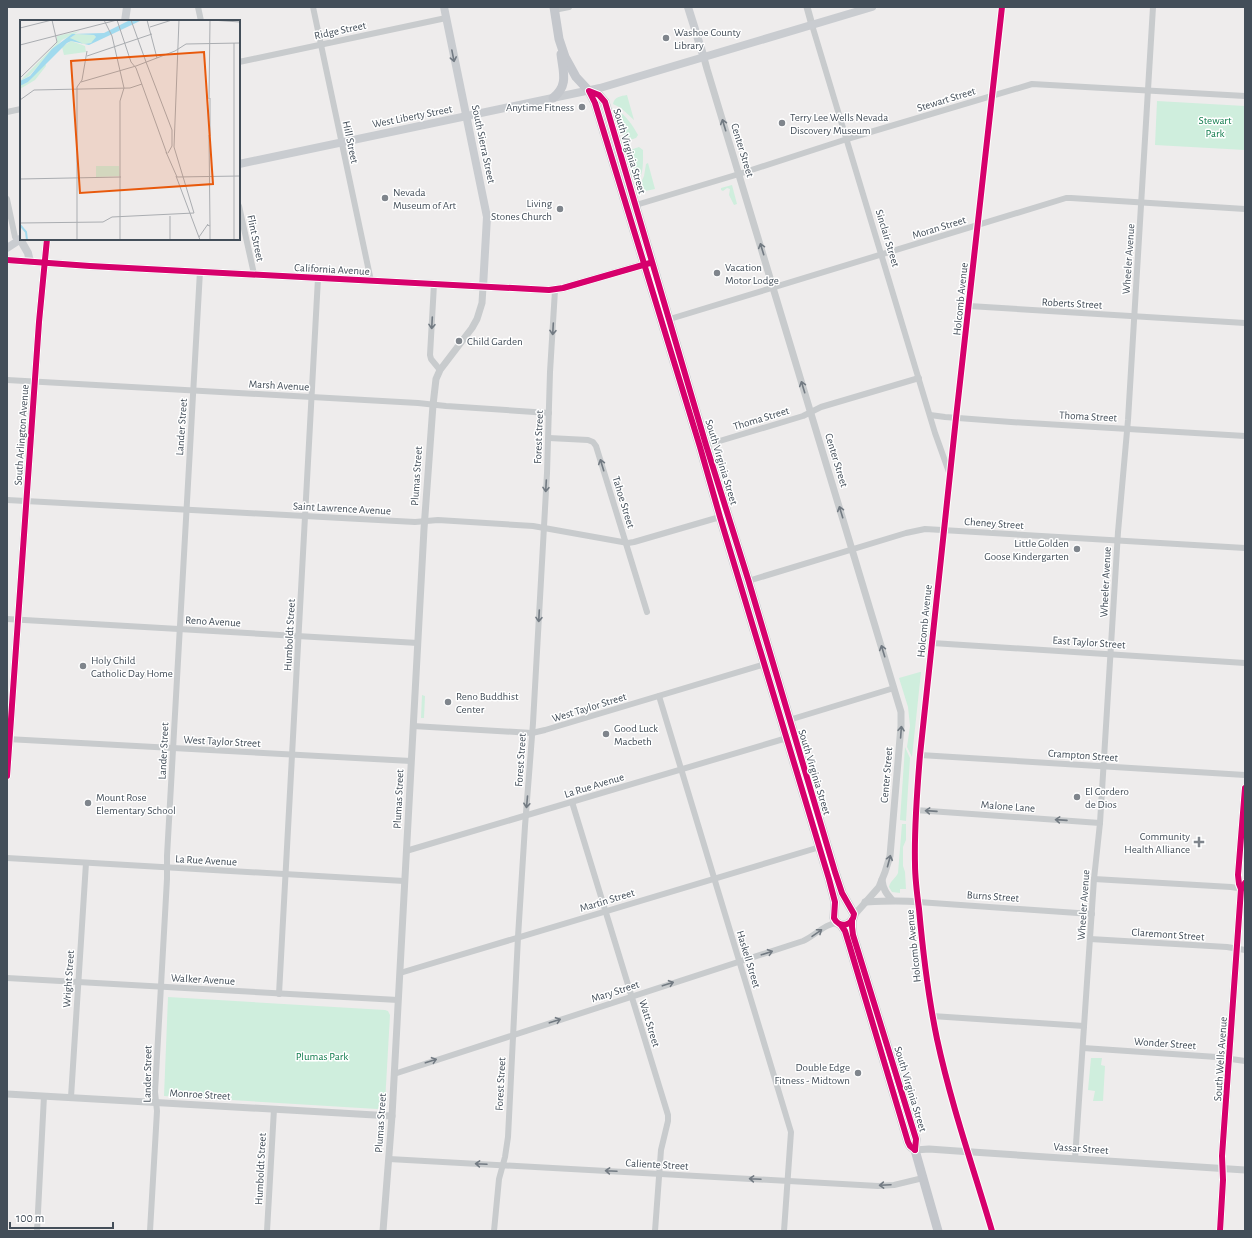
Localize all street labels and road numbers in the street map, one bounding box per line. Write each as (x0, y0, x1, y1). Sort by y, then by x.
street label: Ridge Street (313, 20, 367, 41)
street label: Stewart Street (916, 85, 977, 114)
street label: West Liberty Street (371, 103, 453, 130)
street label: South Sierra Street (470, 104, 497, 185)
street label: South Virginia Street (611, 107, 648, 196)
street label: Hill Street (341, 120, 360, 165)
street label: Center Street (729, 122, 756, 179)
street label: Sinclair Street (874, 208, 902, 269)
street label: Flint Street (245, 214, 266, 263)
street label: Moran Street (911, 214, 968, 241)
street label: Wheeler Avenue (1121, 223, 1136, 295)
street label: California Avenue (294, 262, 370, 277)
street label: Holcomb Avenue (951, 262, 970, 336)
street label: Roberts Street (1041, 296, 1103, 311)
street label: Marsh Avenue (248, 378, 310, 393)
street label: South Arlington Avenue (12, 384, 31, 486)
street label: Lander Street (174, 398, 189, 456)
street label: Thoma Street (732, 405, 791, 432)
street label: Thoma Street (1059, 409, 1118, 424)
street label: Forest Street (532, 410, 545, 464)
street label: South Virginia Street (703, 418, 740, 507)
street label: Center Street (823, 432, 850, 489)
street label: Plumas Street (409, 445, 424, 506)
street label: Tahoe Street (610, 475, 637, 530)
street label: Saint Lawrence Avenue (293, 500, 391, 517)
street label: Cheney Street (964, 516, 1025, 531)
street label: Wheeler Avenue (1098, 546, 1113, 618)
street label: Holcomb Avenue (915, 584, 934, 658)
street label: Humboldt Street (282, 598, 297, 671)
street label: Reno Avenue (185, 615, 241, 628)
street label: East Taylor Street (1052, 634, 1126, 651)
street label: West Taylor Street (551, 691, 628, 724)
street label: Lander Street (157, 722, 171, 780)
street label: South Virginia Street (796, 728, 833, 817)
street label: Forest Street (513, 732, 528, 787)
street label: West Taylor Street (183, 734, 261, 749)
street label: Center Street (879, 746, 894, 803)
street label: Crampton Street (1047, 748, 1119, 763)
street label: Plumas Street (391, 768, 406, 829)
street label: La Rue Avenue (563, 771, 625, 800)
street label: Malone Lane (980, 799, 1036, 814)
street label: La Rue Avenue (175, 853, 237, 868)
street label: Wheeler Avenue (1076, 869, 1091, 941)
street label: Martin Street (578, 887, 636, 914)
street label: Burns Street (966, 889, 1020, 904)
street label: Holcomb Avenue (904, 909, 923, 983)
street label: Claremont Street (1131, 926, 1205, 943)
street label: Haskell Street (735, 929, 763, 990)
street label: Wright Street (61, 949, 76, 1008)
street label: Walker Avenue (171, 972, 235, 987)
street label: Mary Street (590, 978, 641, 1004)
street label: Watt Street (637, 998, 662, 1049)
street label: South Wells Avenue (1212, 1016, 1229, 1102)
street label: Wonder Street (1133, 1036, 1197, 1051)
street label: Lander Street (142, 1045, 154, 1103)
street label: South Virginia Street (892, 1045, 929, 1134)
street label: Forest Street (494, 1057, 507, 1111)
street label: Monroe Street (169, 1087, 231, 1102)
street label: Plumas Street (373, 1092, 388, 1153)
street label: Humboldt Street (253, 1132, 268, 1205)
street label: Vassar Street (1053, 1141, 1109, 1156)
street label: Caliente Street (625, 1157, 689, 1172)

